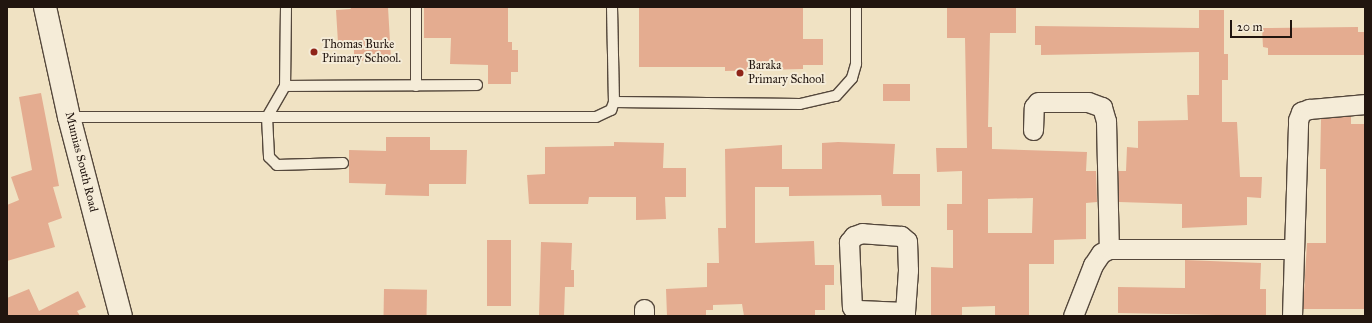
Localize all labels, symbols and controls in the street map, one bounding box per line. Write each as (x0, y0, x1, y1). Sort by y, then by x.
scale bar (1232, 12, 1294, 38)
text: 20 m (1237, 20, 1263, 34)
place label: Thomas Burke Primary School. (322, 38, 401, 66)
marker: Thomas Burke Primary School. (309, 47, 319, 57)
place label: Baraka Primary School (748, 59, 825, 87)
marker: Baraka Primary School (735, 68, 745, 78)
street label: Mumias South Road (62, 111, 100, 213)

